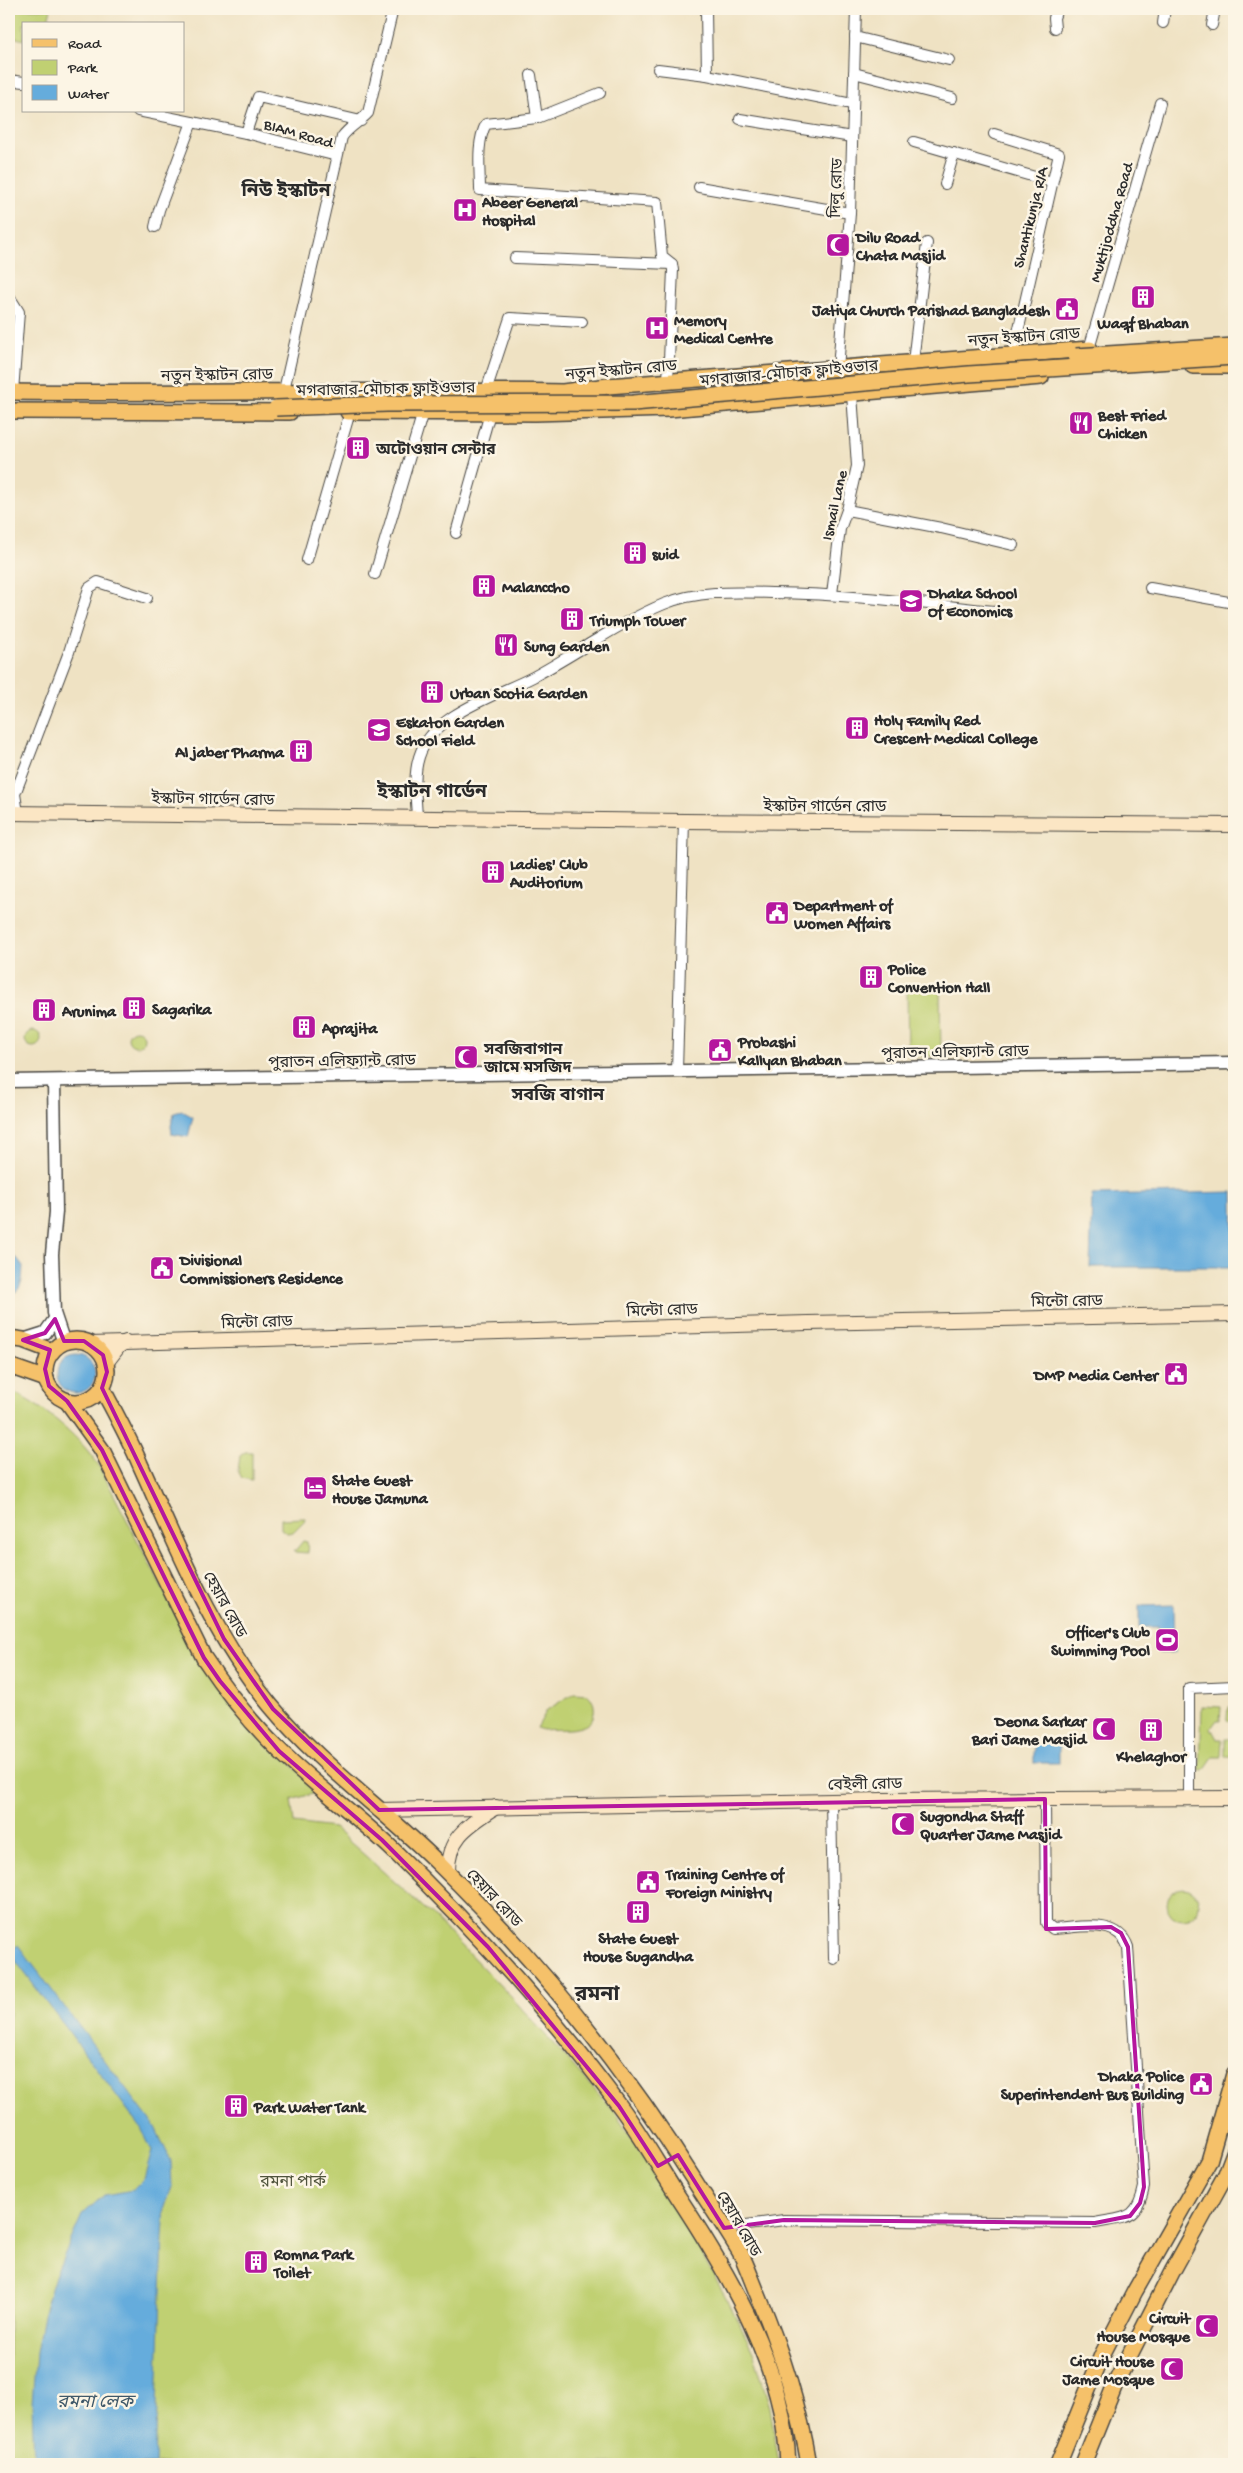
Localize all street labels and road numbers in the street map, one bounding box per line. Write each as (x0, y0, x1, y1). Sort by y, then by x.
street label: BIAM Road (260, 116, 336, 155)
street label: দিলু রোড (825, 157, 849, 219)
street label: Muktijoddha Road (1087, 159, 1140, 285)
street label: Shantikunja R/A (1011, 164, 1055, 270)
street label: নতুন ইস্কাটন রোড (966, 323, 1081, 353)
street label: নতুন ইস্কাটন রোড (563, 355, 679, 387)
street label: মগবাজার-মৌচাক ফ্লাইওভার (698, 355, 880, 393)
street label: নতুন ইস্কাটন রোড (160, 364, 274, 388)
street label: মগবাজার-মৌচাক ফ্লাইওভার (295, 377, 476, 403)
street label: Ismail Lane (819, 468, 854, 543)
street label: ইস্কাটন গার্ডেন রোড (150, 788, 275, 812)
street label: ইস্কাটন গার্ডেন রোড (762, 796, 887, 818)
street label: পুরাতন এলিফ্যান্ট রোড (881, 1041, 1030, 1065)
street label: পুরাতন এলিফ্যান্ট রোড (268, 1050, 417, 1074)
street label: মিন্টো রোড (1030, 1290, 1104, 1314)
street label: মিন্টো রোড (625, 1299, 699, 1323)
street label: মিন্টো রোড (220, 1311, 294, 1335)
street label: হেয়ার রোড (197, 1569, 249, 1643)
street label: বেইলী রোড (828, 1773, 903, 1797)
street label: হেয়ার রোড (461, 1866, 525, 1933)
street label: হেয়ার রোড (711, 2188, 764, 2262)

